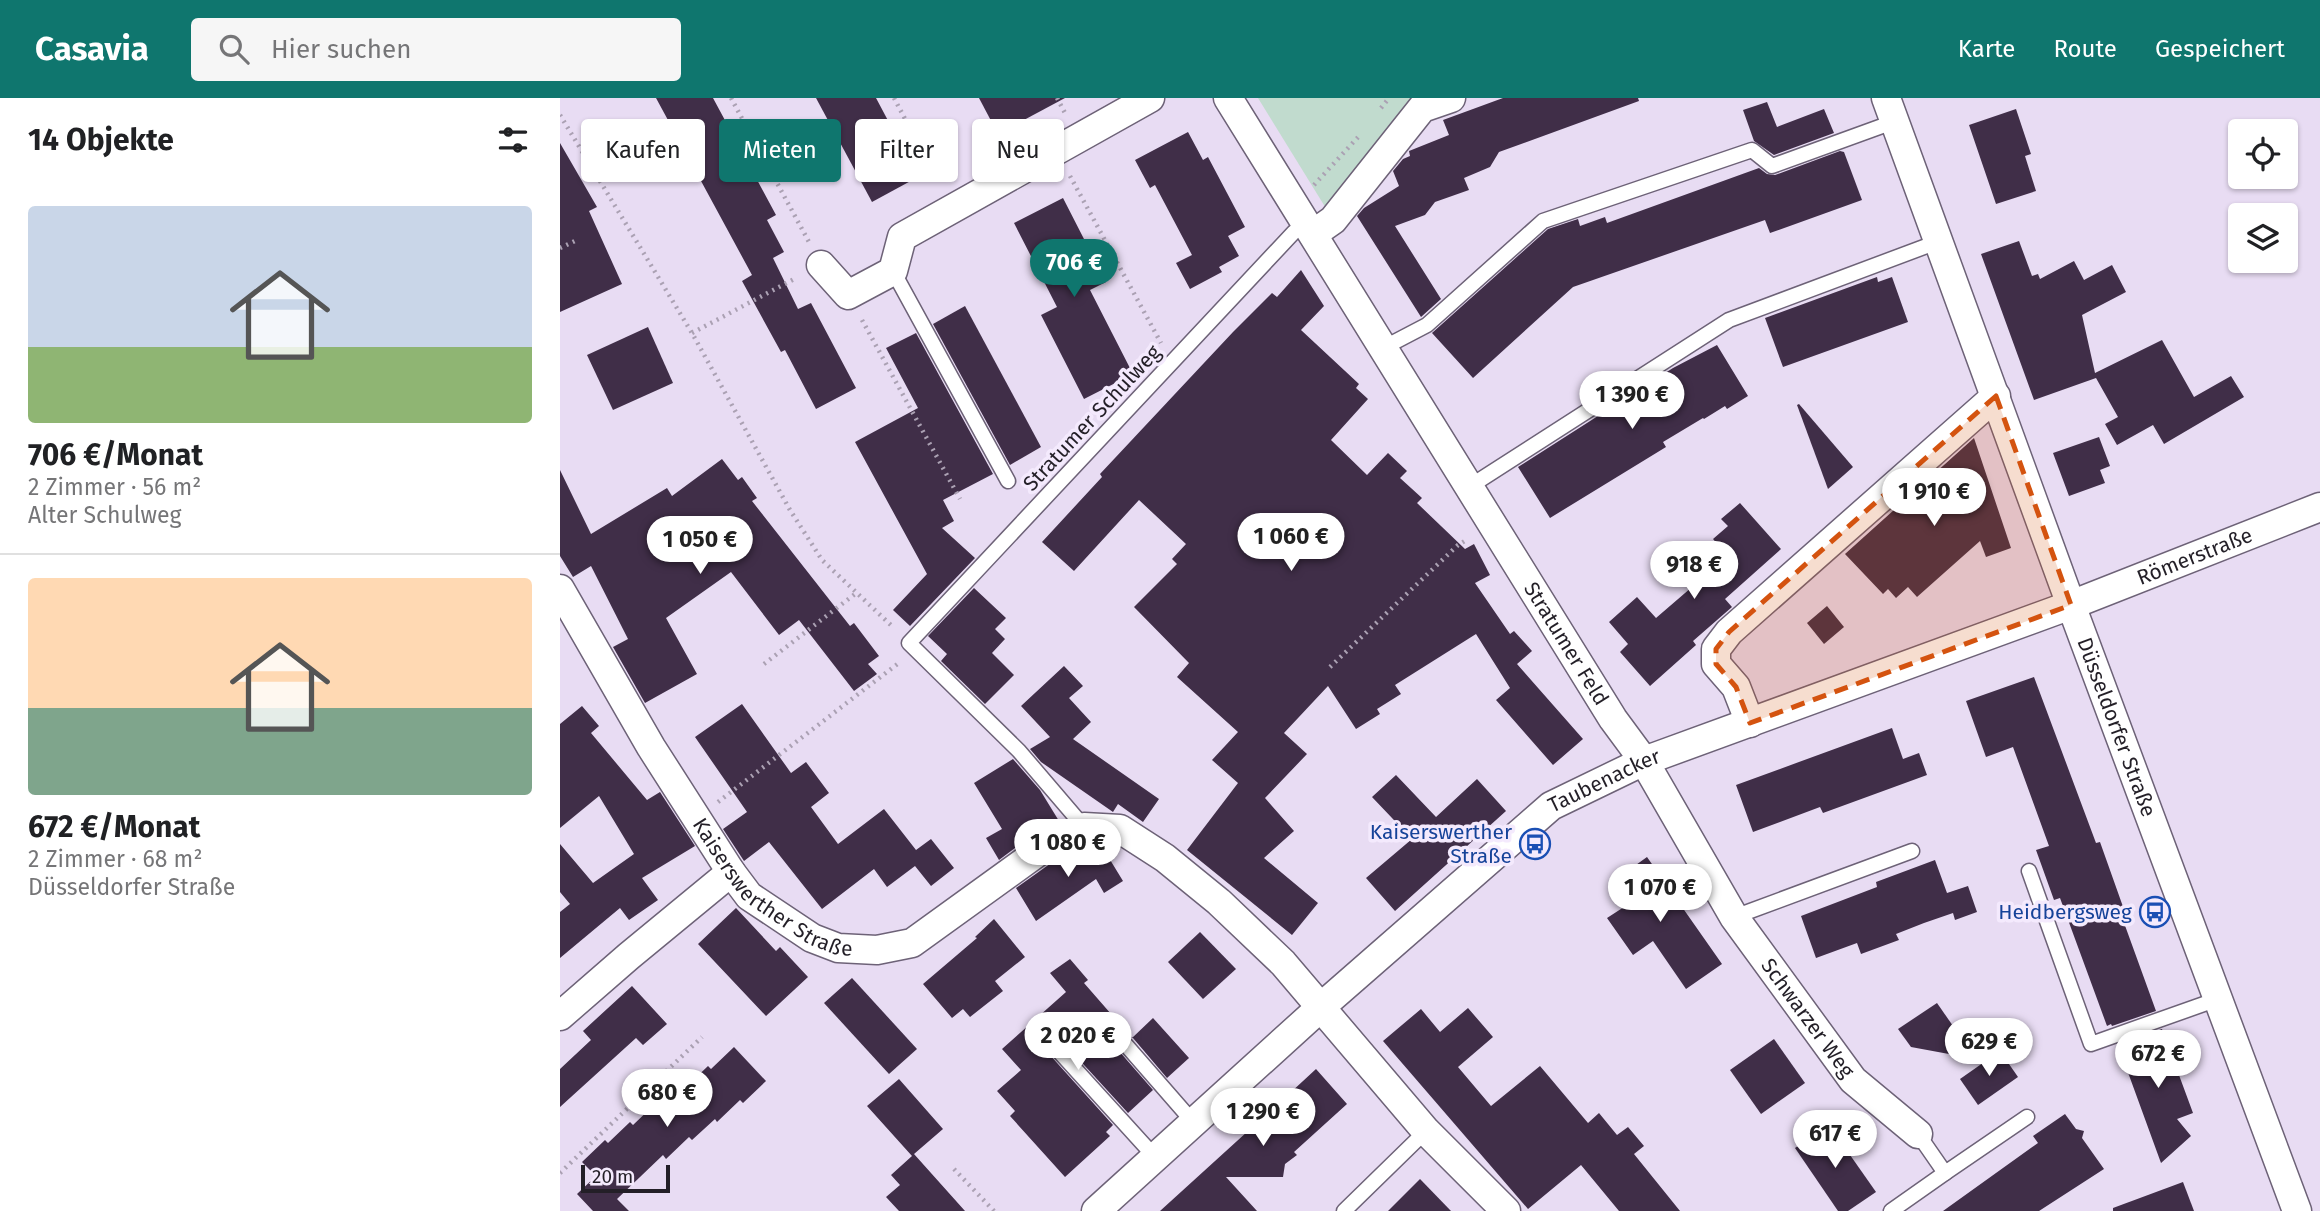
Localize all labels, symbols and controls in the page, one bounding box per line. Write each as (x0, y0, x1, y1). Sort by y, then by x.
search box (191, 18, 681, 81)
text: Casavia (35, 29, 149, 69)
icon: search (215, 30, 253, 68)
text: Hier suchen (271, 34, 411, 65)
text: Karte (1958, 35, 2015, 63)
text: Route (2053, 35, 2117, 63)
text: Gespeichert (2155, 35, 2285, 63)
chip: Kaufen (581, 119, 705, 182)
chip: Mieten (719, 119, 841, 182)
chip: Filter (855, 119, 958, 182)
chip: Neu (972, 119, 1064, 182)
map controls (2228, 119, 2298, 273)
button: locate (2228, 119, 2298, 189)
icon: filters (494, 121, 532, 159)
text: 14 Objekte (28, 122, 174, 158)
button: layers (2228, 203, 2298, 273)
pin: 706 € (1025, 240, 1123, 299)
text: 706 € (1046, 248, 1102, 276)
icon: home (217, 252, 343, 378)
street label: Stratumer Schulweg (1018, 339, 1166, 496)
pin: 1 390 € (1567, 372, 1697, 431)
text: 1 390 € (1595, 380, 1669, 408)
text: 706 €/Monat (28, 437, 203, 473)
pin: 1 910 € (1869, 468, 1999, 528)
text: 2 Zimmer · 56 m² (28, 473, 201, 501)
text: 1 910 € (1898, 477, 1970, 505)
text: Alter Schulweg (28, 501, 182, 529)
pin: 1 060 € (1226, 514, 1356, 573)
pin: 1 050 € (635, 517, 765, 576)
text: 1 060 € (1253, 522, 1329, 550)
street label: Römerstraße (2133, 522, 2256, 591)
text: 1 050 € (663, 525, 737, 553)
pin: 918 € (1645, 542, 1743, 601)
text: 918 € (1666, 550, 1722, 578)
street label: Stratumer Feld (1518, 577, 1614, 710)
icon: home (217, 624, 343, 750)
street label: Düsseldorfer Straße (2071, 634, 2162, 820)
street label: Taubenacker (1544, 743, 1664, 819)
text: 672 €/Monat (28, 809, 200, 845)
street label: Kaiserswerther Straße (687, 813, 853, 962)
place label: Kaiserswerther Straße (1370, 819, 1512, 869)
pin: 1 080 € (1003, 820, 1133, 879)
bus stop icon: Kaiserswerther Straße (1518, 827, 1552, 861)
text: 1 080 € (1030, 828, 1106, 856)
text: 2 Zimmer · 68 m² (28, 845, 202, 873)
pin: 1 070 € (1595, 864, 1725, 924)
text: Düsseldorfer Straße (28, 873, 235, 901)
text: 1 070 € (1624, 873, 1696, 901)
bus stop icon: Heidbergsweg (2138, 895, 2172, 929)
place label: Heidbergsweg (1998, 899, 2132, 925)
street label: Schwarzer Weg (1755, 953, 1860, 1083)
pin: 2 020 € (1013, 1012, 1143, 1072)
pin: 629 € (1940, 1018, 2038, 1078)
text: 2 020 € (1041, 1021, 1115, 1049)
text: 629 € (1961, 1027, 2017, 1055)
pin: 672 € (2109, 1030, 2207, 1090)
text: 672 € (2131, 1039, 2185, 1067)
pin: 680 € (618, 1070, 716, 1129)
text: 680 € (638, 1078, 696, 1106)
pin: 1 290 € (1198, 1088, 1328, 1148)
text: 1 290 € (1226, 1097, 1300, 1125)
pin: 617 € (1786, 1110, 1884, 1170)
text: 617 € (1809, 1119, 1861, 1147)
scale bar (581, 1162, 670, 1194)
text: 20 m (592, 1165, 633, 1188)

